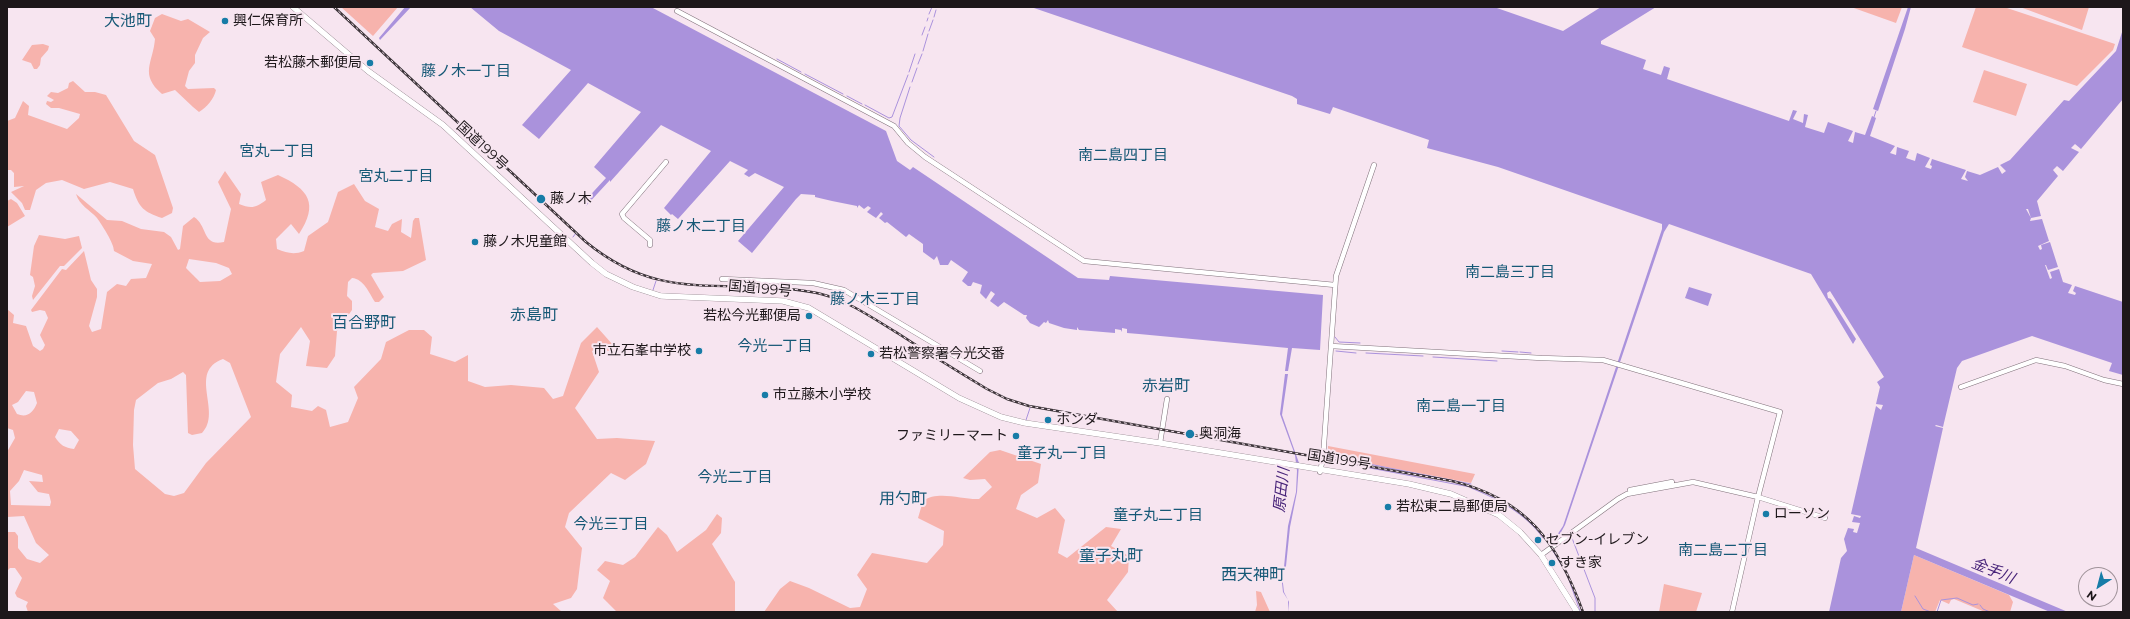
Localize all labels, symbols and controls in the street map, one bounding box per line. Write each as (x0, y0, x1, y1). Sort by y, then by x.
district label: 大池町 (104, 11, 152, 31)
place label: 興仁保育所 (233, 13, 303, 29)
marker: 興仁保育所 (220, 16, 230, 26)
place label: 若松藤木郵便局 (264, 55, 362, 71)
marker: 若松藤木郵便局 (365, 58, 375, 68)
district label: 藤ノ木一丁目 (421, 63, 511, 81)
street label: 国道199号 (453, 118, 511, 174)
district label: 宮丸一丁目 (240, 143, 314, 161)
district label: 南二島四丁目 (1078, 147, 1168, 165)
district label: 宮丸二丁目 (359, 168, 433, 186)
place label: 藤ノ木 (550, 191, 592, 207)
marker: 藤ノ木 (535, 193, 547, 205)
district label: 藤ノ木二丁目 (656, 218, 746, 236)
place label: 藤ノ木児童館 (483, 234, 567, 250)
marker: 藤ノ木児童館 (470, 237, 480, 247)
district label: 南二島三丁目 (1465, 264, 1555, 282)
street label: 国道199号 (727, 278, 793, 300)
district label: 藤ノ木三丁目 (830, 291, 920, 309)
district label: 赤島町 (510, 305, 558, 325)
place label: 若松今光郵便局 (703, 308, 801, 324)
marker: 若松今光郵便局 (804, 311, 814, 321)
district label: 百合野町 (332, 313, 396, 333)
district label: 今光一丁目 (738, 338, 812, 356)
place label: 市立石峯中学校 (593, 343, 691, 359)
marker: 市立石峯中学校 (694, 346, 704, 356)
place label: 若松警察署今光交番 (879, 346, 1005, 362)
marker: 若松警察署今光交番 (866, 349, 876, 359)
district label: 赤岩町 (1142, 376, 1190, 396)
place label: 市立藤木小学校 (773, 387, 871, 403)
marker: 市立藤木小学校 (760, 390, 770, 400)
district label: 南二島一丁目 (1416, 398, 1506, 416)
place label: ホンダ (1056, 412, 1098, 428)
marker: ホンダ (1043, 415, 1053, 425)
place label: 奥洞海 (1199, 426, 1241, 442)
place label: ファミリーマート (896, 428, 1008, 444)
marker: 奥洞海 (1184, 428, 1196, 440)
marker: ファミリーマート (1011, 431, 1021, 441)
district label: 童子丸一丁目 (1017, 445, 1107, 463)
street label: 国道199号 (1306, 447, 1372, 473)
water label: 原田川 (1271, 467, 1293, 513)
district label: 今光二丁目 (698, 469, 772, 487)
district label: 用勺町 (879, 489, 927, 509)
place label: 若松東二島郵便局 (1396, 499, 1508, 515)
marker: 若松東二島郵便局 (1383, 502, 1393, 512)
place label: ローソン (1774, 506, 1830, 522)
district label: 童子丸二丁目 (1113, 507, 1203, 525)
marker: ローソン (1761, 509, 1771, 519)
district label: 今光三丁目 (574, 516, 648, 534)
place label: セブン-イレブン (1546, 532, 1649, 548)
marker: セブン-イレブン (1533, 535, 1543, 545)
district label: 南二島二丁目 (1678, 542, 1768, 560)
district label: 童子丸町 (1079, 546, 1143, 566)
water label: 金手川 (1969, 554, 2017, 588)
place label: すき家 (1560, 555, 1602, 571)
marker: すき家 (1547, 558, 1557, 568)
district label: 西天神町 (1221, 565, 1285, 585)
north arrow (2078, 567, 2118, 607)
text: N (2084, 588, 2099, 604)

